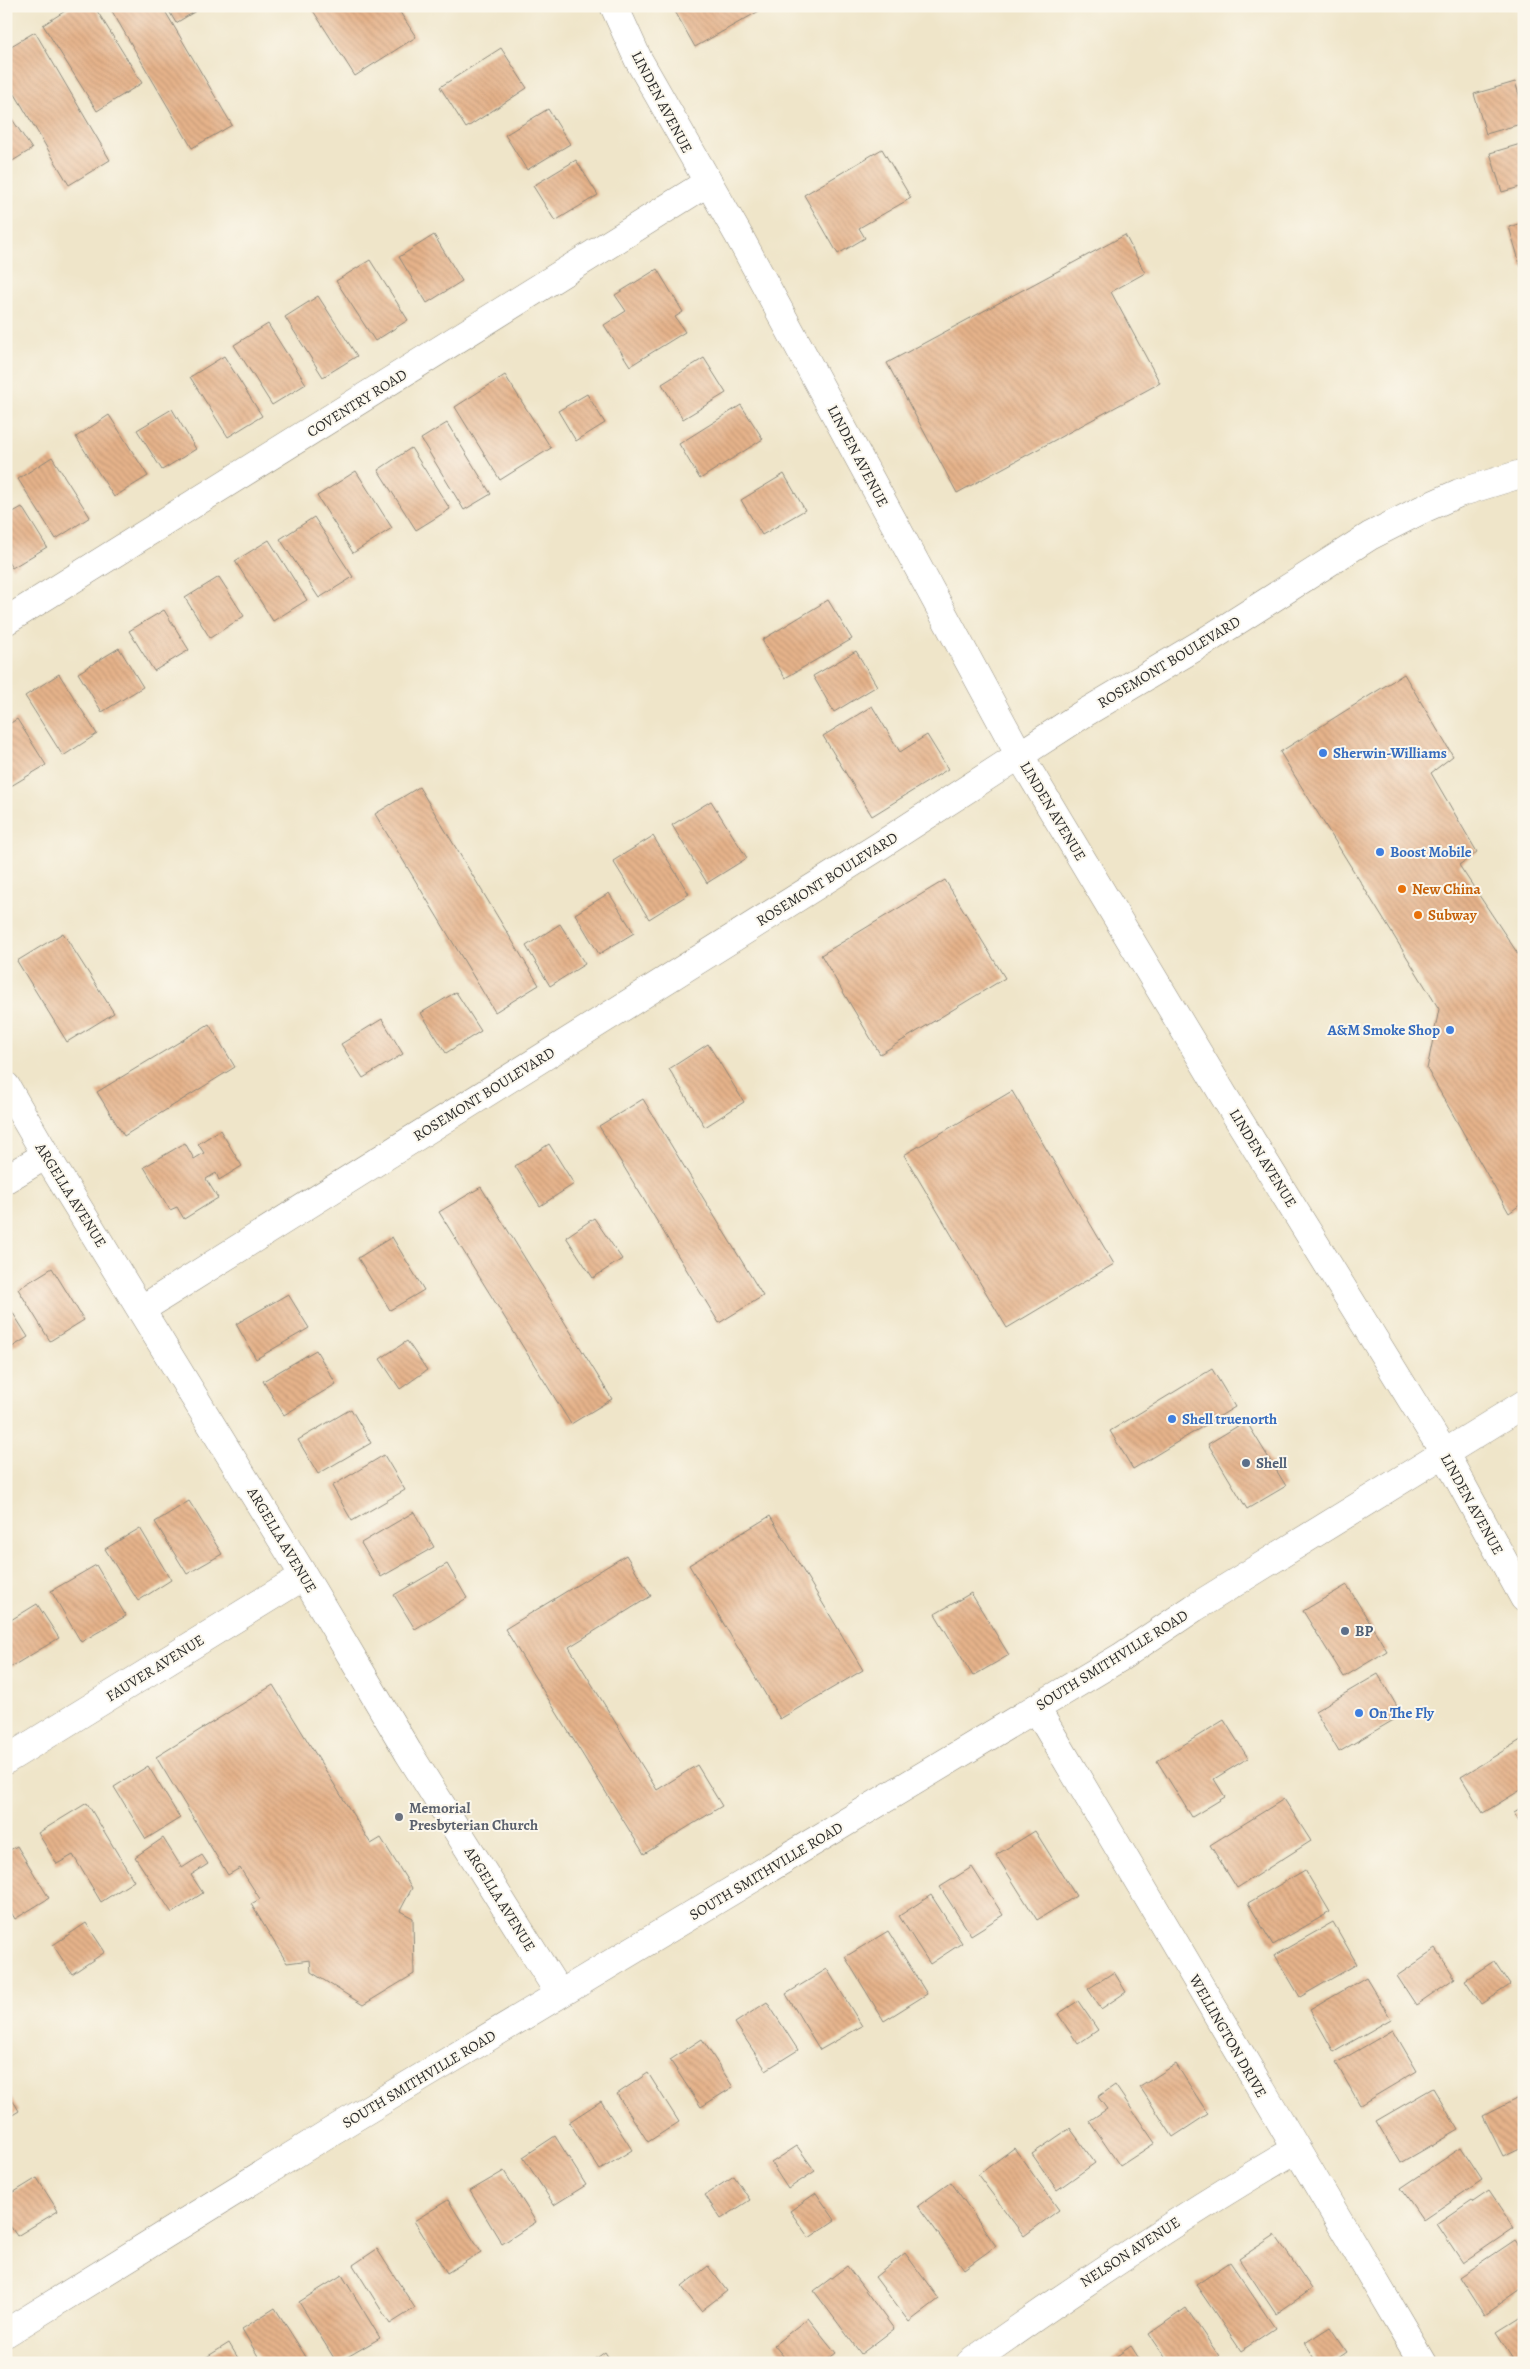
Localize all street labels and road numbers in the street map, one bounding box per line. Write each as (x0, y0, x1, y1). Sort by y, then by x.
street label: LINDEN AVENUE (627, 48, 697, 156)
street label: COVENTRY ROAD (303, 364, 411, 442)
street label: LINDEN AVENUE (823, 402, 893, 510)
street label: ROSEMONT BOULEVARD (1094, 611, 1244, 713)
street label: LINDEN AVENUE (1015, 758, 1091, 864)
street label: ROSEMONT BOULEVARD (752, 827, 902, 931)
street label: ROSEMONT BOULEVARD (409, 1042, 559, 1146)
street label: LINDEN AVENUE (1225, 1105, 1301, 1211)
street label: ARGELLA AVENUE (30, 1138, 111, 1251)
street label: LINDEN AVENUE (1436, 1450, 1508, 1558)
street label: ARGELLA AVENUE (242, 1483, 321, 1596)
street label: SOUTH SMITHVILLE ROAD (1032, 1605, 1192, 1715)
street label: FAUVER AVENUE (102, 1630, 208, 1706)
street label: SOUTH SMITHVILLE ROAD (685, 1817, 847, 1925)
street label: ARGELLA AVENUE (459, 1842, 540, 1955)
street label: WELLINGTON DRIVE (1184, 1970, 1271, 2101)
street label: SOUTH SMITHVILLE ROAD (338, 2025, 500, 2133)
street label: NELSON AVENUE (1076, 2212, 1184, 2292)

